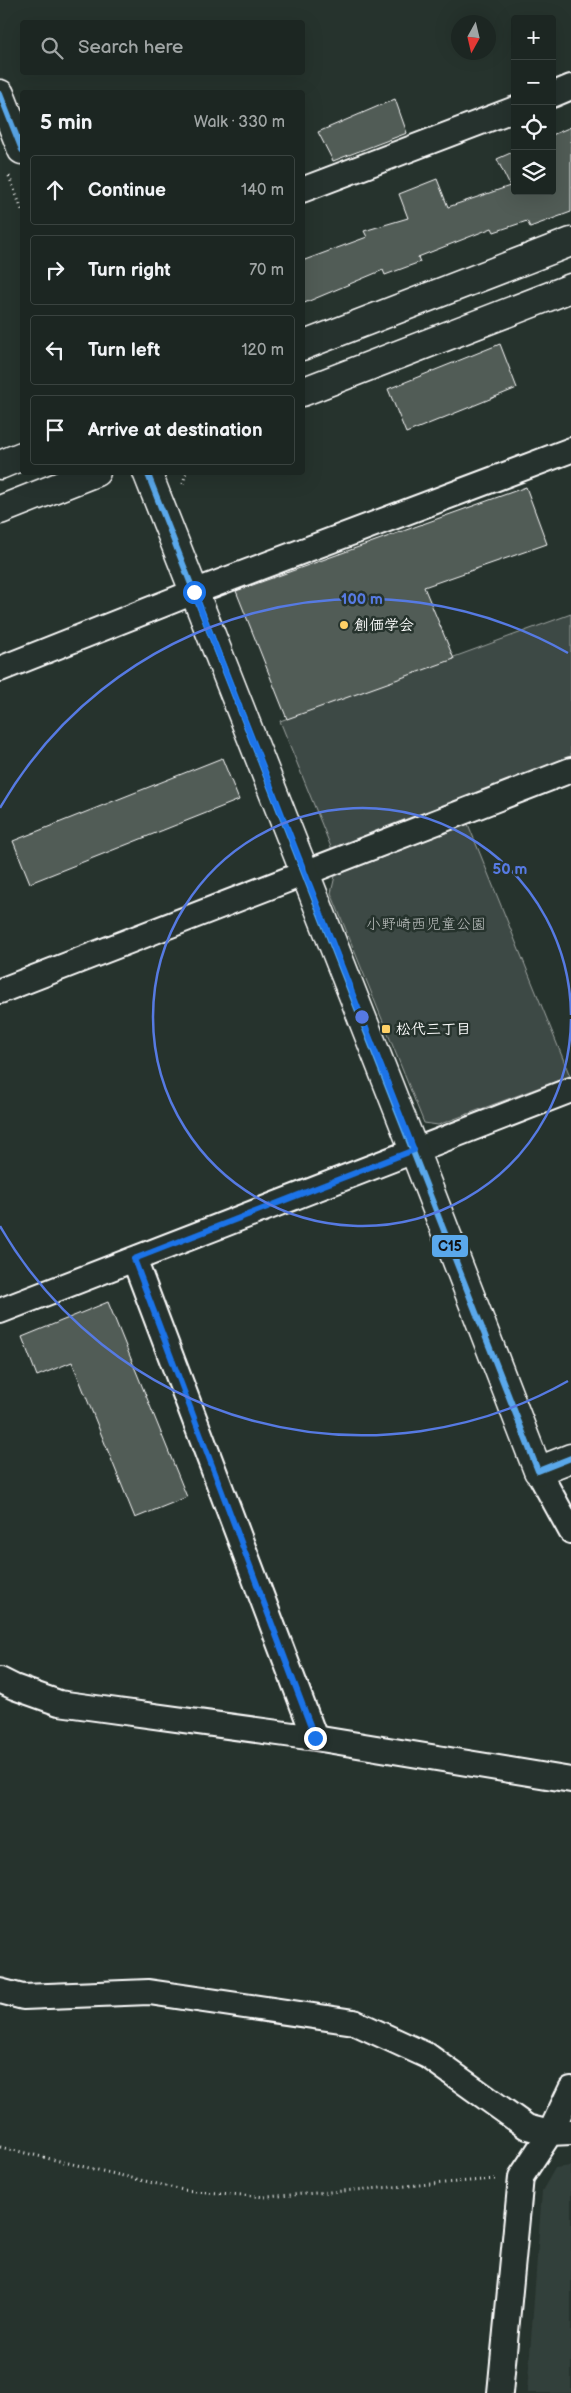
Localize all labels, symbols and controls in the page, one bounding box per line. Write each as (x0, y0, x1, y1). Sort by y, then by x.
north arrow (451, 15, 496, 60)
map controls (511, 15, 556, 195)
button: + (511, 15, 556, 60)
search box (20, 20, 305, 75)
icon: search (38, 34, 66, 62)
text: Search here (78, 36, 183, 59)
button: − (511, 60, 556, 105)
button: locate (511, 105, 556, 150)
text: 5 min (40, 110, 93, 135)
text: Walk · 330 m (194, 113, 285, 132)
button: layers (511, 150, 556, 195)
icon: ahead (41, 176, 69, 204)
text: Continue (88, 179, 166, 202)
text: 140 m (241, 181, 284, 200)
icon: right (41, 256, 69, 284)
text: Turn right (88, 259, 171, 282)
text: 70 m (249, 261, 284, 280)
icon: left (41, 336, 69, 364)
text: Turn left (88, 339, 160, 362)
text: 120 m (241, 341, 284, 360)
icon: arrive (41, 416, 69, 444)
text: Arrive at destination (88, 419, 263, 442)
route start (183, 581, 206, 604)
text: 100 m (341, 590, 383, 609)
place label: 創価学会 (354, 616, 414, 635)
marker: 創価学会 (338, 619, 350, 631)
text: 50 m (493, 860, 528, 879)
park label: 小野崎西児童公園 (366, 915, 486, 934)
centre of rings (353, 1008, 371, 1026)
place label: 松代三丁目 (396, 1020, 471, 1039)
marker: 松代三丁目 (380, 1023, 392, 1035)
line badge: C15 (431, 1234, 469, 1258)
text: C15 (438, 1238, 462, 1255)
route end (304, 1727, 327, 1750)

